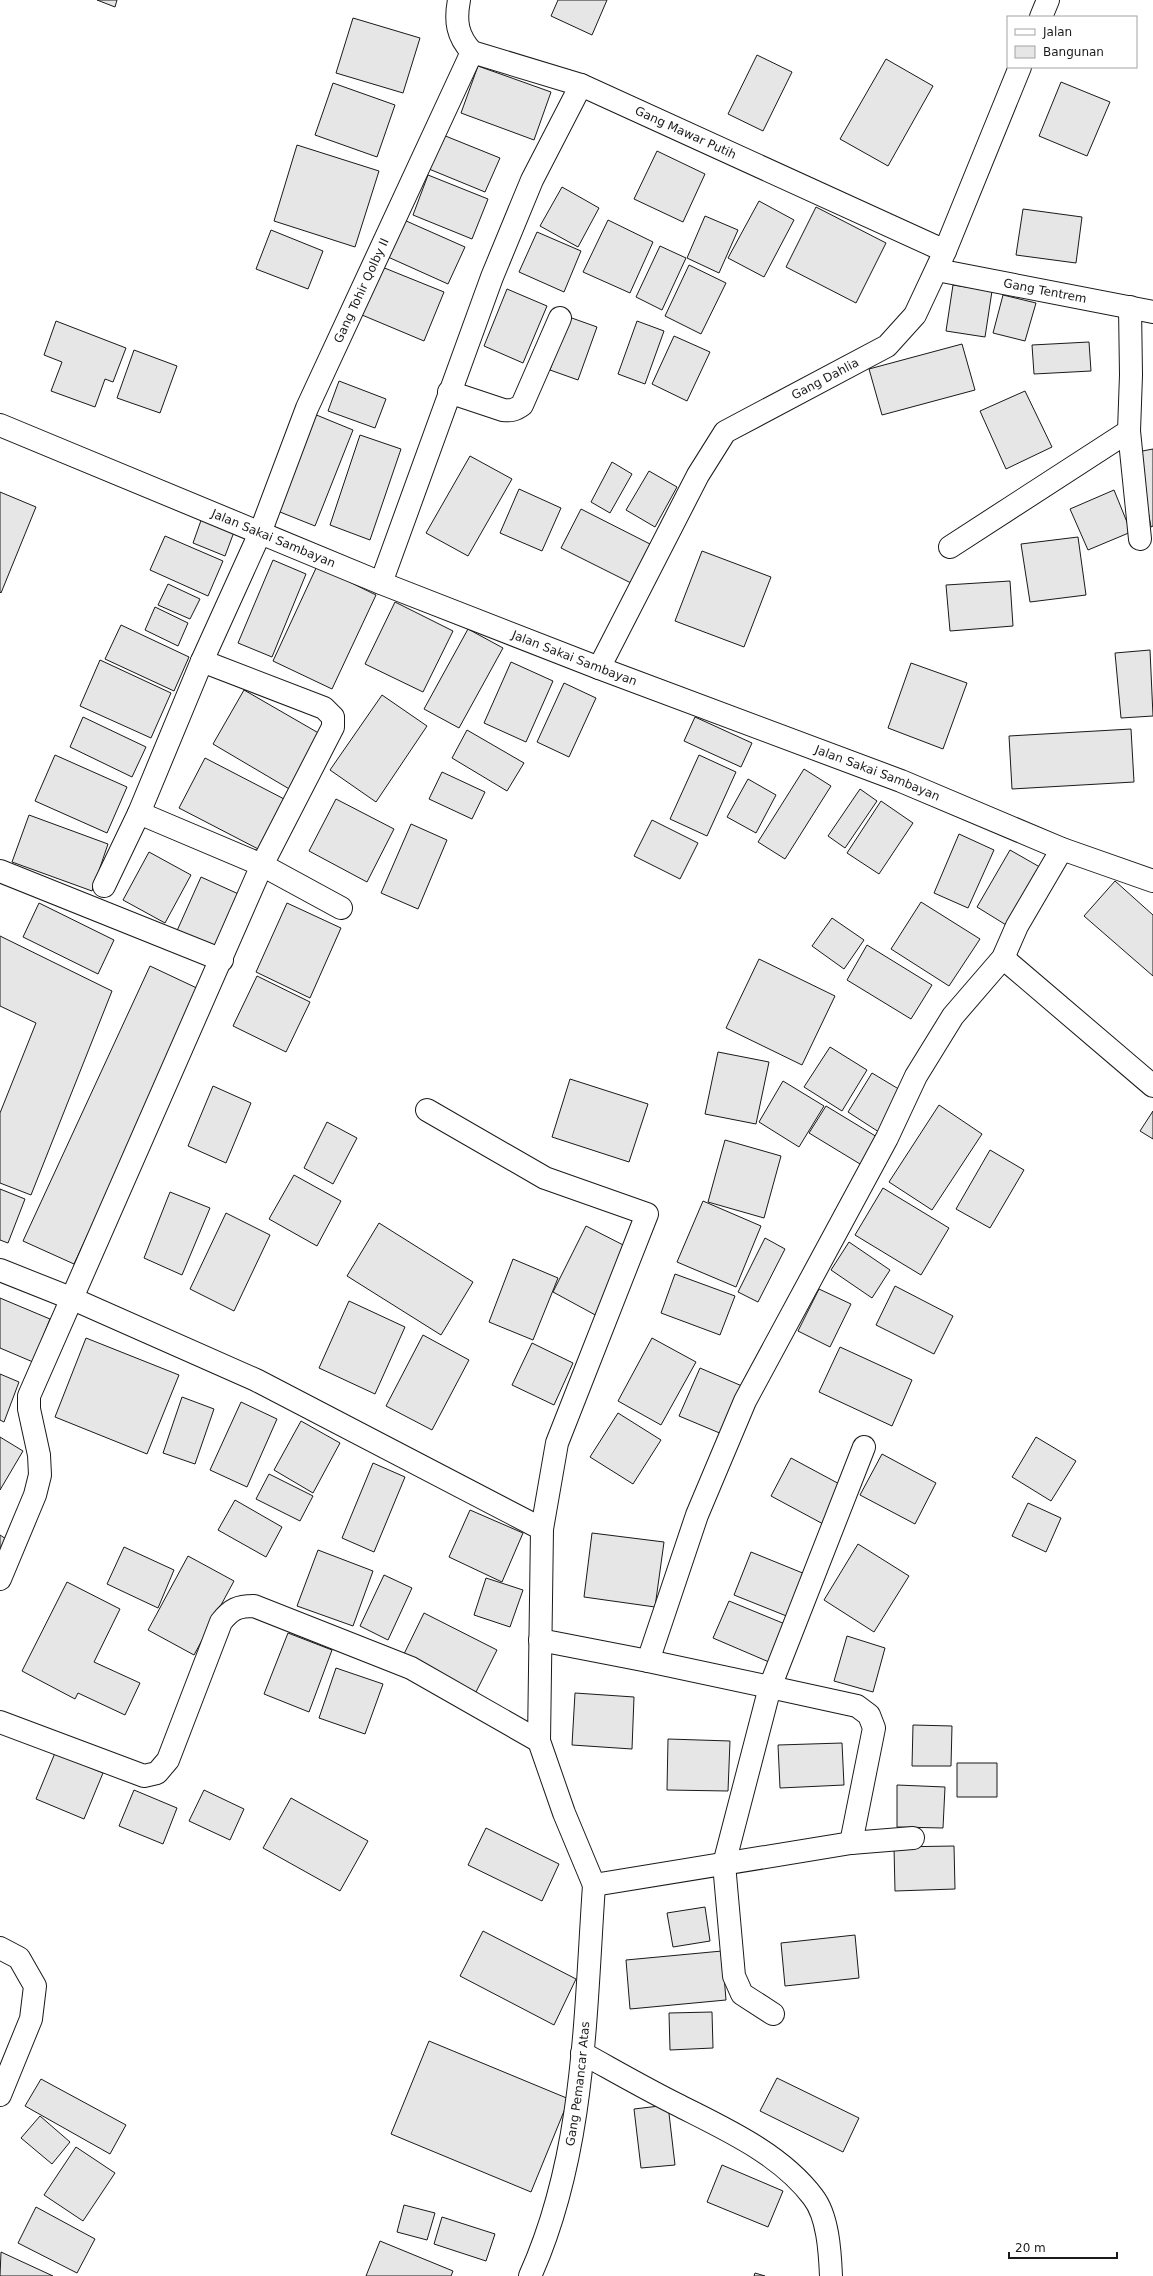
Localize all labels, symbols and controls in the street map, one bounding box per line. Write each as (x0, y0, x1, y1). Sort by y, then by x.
legend (1007, 16, 1137, 68)
text: Jalan (1042, 25, 1072, 39)
text: Bangunan (1043, 45, 1104, 59)
street label: Gang Mawar Putih (633, 104, 738, 162)
street label: Gang Tohir Qolby II (331, 236, 392, 345)
street label: Gang Tentrem (1002, 276, 1088, 306)
street label: Gang Dahlia (789, 355, 861, 402)
street label: Jalan Sakai Sambayan (208, 506, 338, 570)
street label: Jalan Sakai Sambayan (509, 627, 639, 689)
street label: Jalan Sakai Sambayan (812, 742, 942, 804)
street label: Gang Pemancar Atas (563, 2021, 592, 2147)
scale bar (1009, 2234, 1117, 2260)
text: 20 m (1015, 2241, 1046, 2255)

